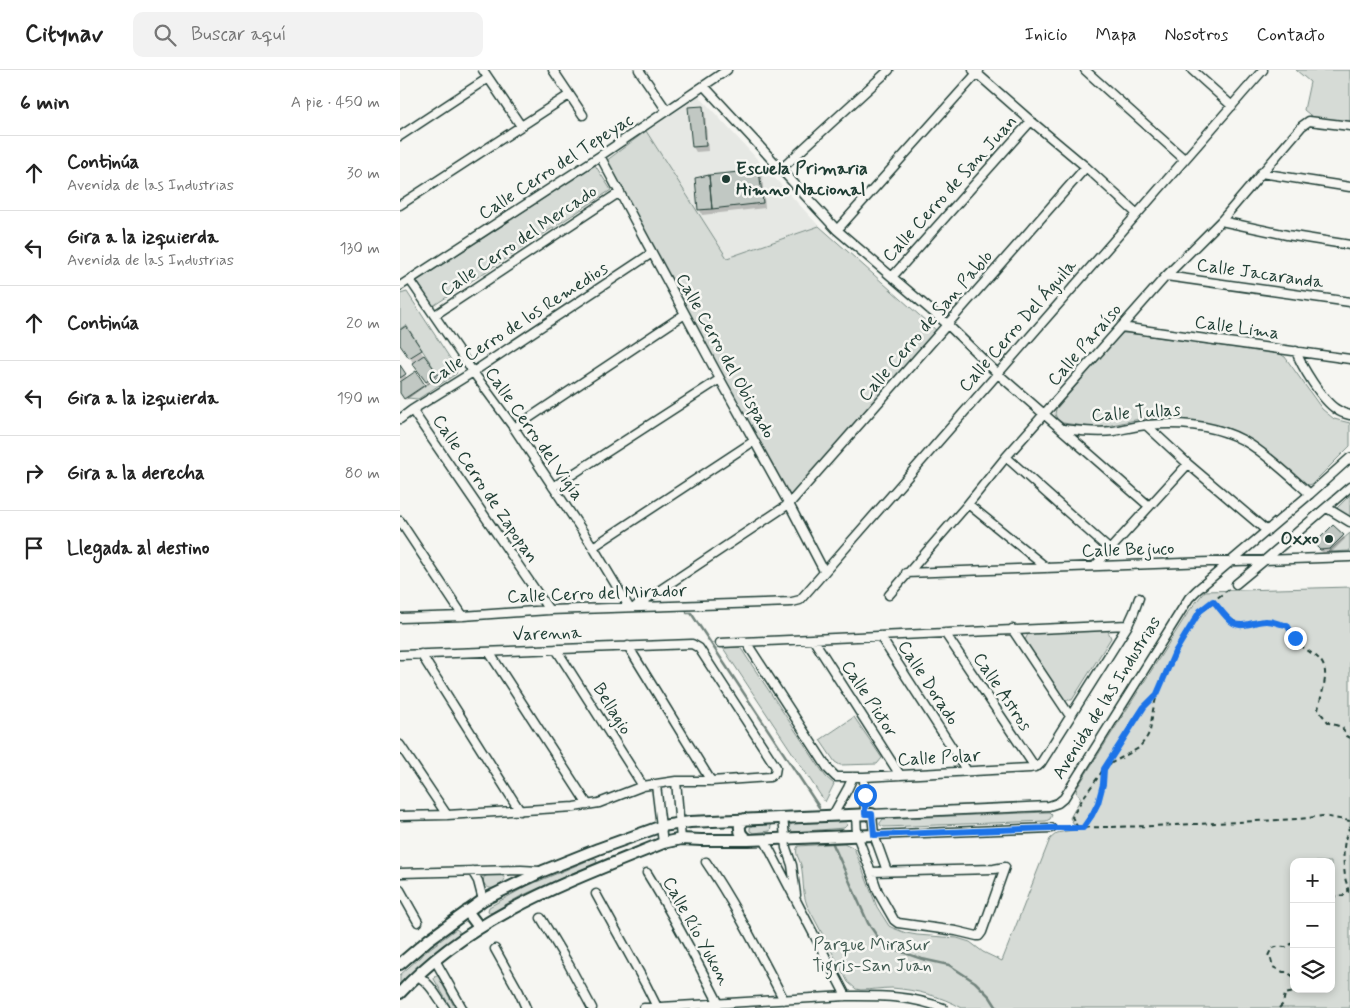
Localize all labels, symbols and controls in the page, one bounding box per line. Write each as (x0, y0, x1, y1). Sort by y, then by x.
search box (133, 12, 483, 57)
text: Citynav (25, 19, 103, 50)
icon: search (151, 21, 179, 49)
text: Buscar aquí (191, 22, 287, 47)
text: Inicio (1025, 23, 1067, 47)
text: Mapa (1095, 23, 1136, 47)
text: Nosotros (1164, 23, 1229, 47)
text: Contacto (1257, 23, 1325, 47)
text: 6 min (20, 89, 70, 117)
text: A pie · 450 m (291, 92, 380, 113)
street label: Calle Cerro del Tepeyac (474, 108, 638, 226)
street label: Calle Cerro de San Juan (877, 110, 1023, 268)
text: Continúa (67, 150, 139, 175)
place label: Escuela Primaria Himno Nacional (736, 157, 868, 202)
icon: ahead (20, 159, 48, 187)
text: 30 m (347, 163, 380, 184)
marker: Escuela Primaria Himno Nacional (720, 173, 732, 185)
text: Avenida de las Industrias (67, 175, 234, 196)
street label: Calle Cerro del Mercado (436, 179, 602, 303)
text: Gira a la izquierda (67, 225, 218, 250)
icon: left (20, 234, 48, 262)
text: 130 m (339, 238, 380, 259)
street label: Calle Cerro de San Pablo (853, 245, 999, 407)
text: Avenida de las Industrias (67, 250, 234, 271)
street label: Calle Jacaranda (1195, 253, 1325, 295)
street label: Calle Cerro Del Águila (954, 254, 1083, 398)
street label: Calle Cerro de los Remedios (423, 257, 613, 391)
street label: Calle Cerro del Obispado (670, 269, 780, 443)
street label: Calle Paraíso (1042, 298, 1128, 392)
icon: ahead (20, 309, 48, 337)
street label: Calle Lima (1193, 310, 1281, 346)
text: Continúa (67, 311, 139, 336)
text: 20 m (346, 313, 380, 334)
street label: Calle Cerro del Vigía (479, 363, 589, 505)
icon: left (20, 384, 48, 412)
text: Gira a la izquierda (67, 386, 218, 411)
text: 190 m (337, 388, 380, 409)
street label: Calle Tullas (1091, 398, 1181, 428)
street label: Calle Cerro de Zapopan (426, 410, 544, 568)
icon: right (20, 459, 48, 487)
text: Gira a la derecha (67, 461, 205, 486)
text: 80 m (345, 463, 380, 484)
place label: Oxxo (1281, 527, 1319, 551)
marker: Oxxo (1323, 533, 1335, 545)
icon: arrive (20, 534, 48, 562)
text: Llegada al destino (67, 536, 209, 561)
street label: Calle Bejuco (1081, 536, 1175, 564)
street label: Calle Cerro del Mirador (507, 579, 688, 609)
street label: Avenida de las Industrias (1047, 612, 1167, 784)
street label: Varenna (512, 621, 582, 647)
route end (1284, 627, 1307, 650)
street label: Calle Dorado (892, 636, 964, 730)
street label: Calle Astros (967, 648, 1037, 736)
street label: Calle Pictor (835, 656, 903, 742)
street label: Bellagio (587, 679, 637, 739)
street label: Calle Polar (897, 744, 982, 772)
route start (854, 784, 877, 807)
map controls (1290, 858, 1335, 993)
button: + (1290, 858, 1335, 903)
street label: Calle Río Yukon (656, 873, 736, 989)
button: − (1290, 903, 1335, 948)
park label: Parque Mirasur Tigris-San Juan (812, 933, 932, 980)
button: layers (1290, 948, 1335, 993)

